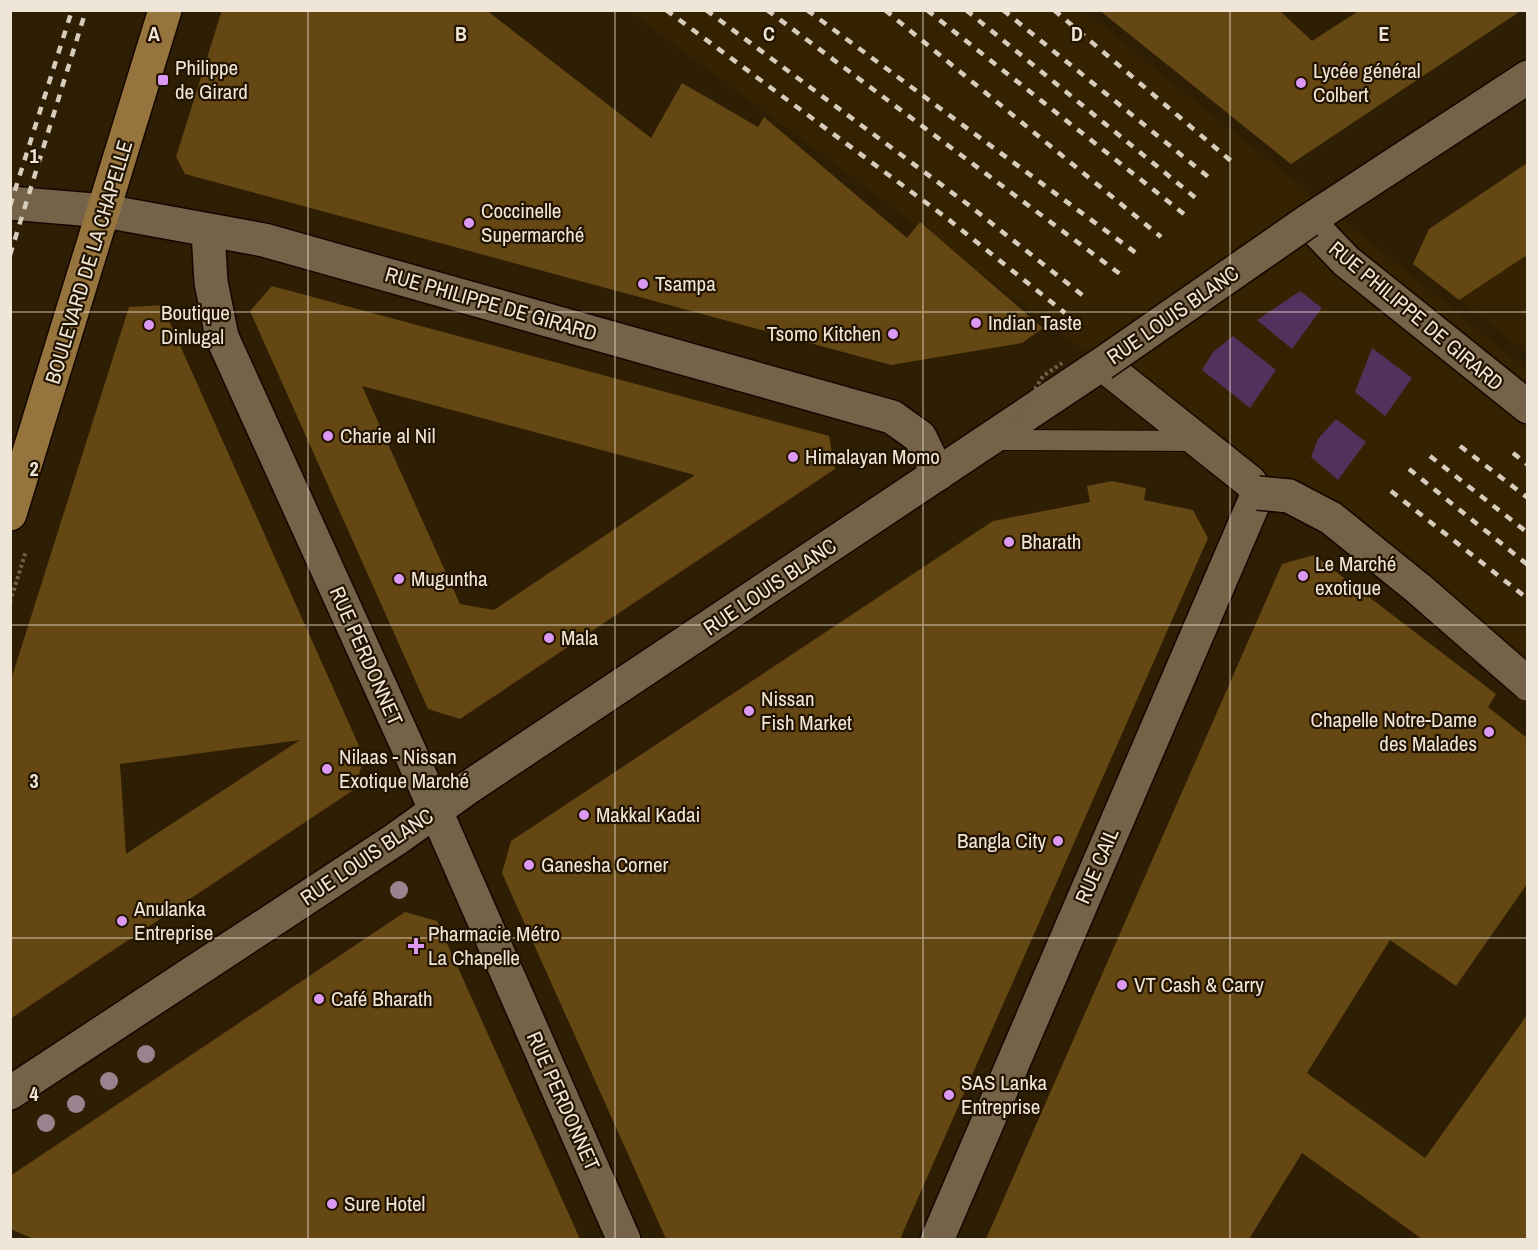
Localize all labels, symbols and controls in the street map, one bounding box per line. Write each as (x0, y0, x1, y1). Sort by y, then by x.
text: A (148, 20, 160, 47)
text: B (455, 20, 467, 47)
text: C (763, 20, 775, 47)
text: D (1071, 20, 1083, 47)
text: E (1379, 20, 1390, 47)
place label: Philippe de Girard (175, 53, 248, 106)
place label: Lycée général Colbert (1313, 56, 1421, 109)
marker: Philippe de Girard (156, 73, 170, 87)
marker: Lycée général Colbert (1294, 76, 1308, 90)
street label: BOULEVARD DE LA CHAPELLE (38, 136, 139, 387)
text: 1 (29, 142, 39, 169)
place label: Coccinelle Supermarché (481, 196, 584, 249)
marker: Coccinelle Supermarché (462, 216, 476, 230)
street label: RUE PHILIPPE DE GIRARD (1323, 234, 1510, 397)
street label: RUE LOUIS BLANC (1101, 258, 1245, 371)
street label: RUE PHILIPPE DE GIRARD (382, 259, 600, 348)
place label: Tsampa (655, 269, 716, 298)
marker: Tsampa (636, 277, 650, 291)
place label: Boutique Dinlugal (161, 298, 230, 351)
place label: Indian Taste (988, 308, 1082, 337)
marker: Indian Taste (969, 316, 983, 330)
marker: Boutique Dinlugal (142, 318, 156, 332)
place label: Tsomo Kitchen (767, 319, 881, 348)
marker: Tsomo Kitchen (886, 327, 900, 341)
place label: Charie al Nil (340, 421, 436, 450)
marker: Charie al Nil (321, 429, 335, 443)
place label: Himalayan Momo (805, 442, 940, 471)
marker: Himalayan Momo (786, 450, 800, 464)
text: 2 (29, 455, 39, 482)
place label: Bharath (1021, 527, 1081, 556)
street label: RUE LOUIS BLANC (697, 531, 842, 642)
marker: Bharath (1002, 535, 1016, 549)
place label: Le Marché exotique (1315, 549, 1396, 602)
place label: Muguntha (411, 564, 488, 593)
marker: Le Marché exotique (1296, 569, 1310, 583)
marker: Muguntha (392, 572, 406, 586)
street label: RUE PERDONNET (323, 582, 410, 730)
place label: Mala (561, 623, 599, 652)
marker: Mala (542, 631, 556, 645)
place label: Nissan Fish Market (761, 684, 852, 737)
marker: Nissan Fish Market (742, 704, 756, 718)
place label: Chapelle Notre-Dame des Malades (1310, 705, 1477, 758)
marker: Chapelle Notre-Dame des Malades (1482, 725, 1496, 739)
place label: Nilaas - Nissan Exotique Marché (339, 742, 469, 795)
marker: Nilaas - Nissan Exotique Marché (320, 762, 334, 776)
text: 3 (29, 767, 39, 794)
place label: Makkal Kadai (596, 800, 700, 829)
street label: RUE LOUIS BLANC (294, 801, 439, 912)
marker: Makkal Kadai (577, 808, 591, 822)
street label: RUE CAIL (1068, 823, 1126, 908)
place label: Bangla City (957, 826, 1046, 855)
marker: Bangla City (1051, 834, 1065, 848)
place label: Ganesha Corner (541, 850, 669, 879)
marker: Ganesha Corner (522, 858, 536, 872)
place label: Anulanka Entreprise (133, 894, 213, 947)
marker: Anulanka Entreprise (115, 914, 129, 928)
place label: Pharmacie Métro La Chapelle (428, 919, 560, 972)
marker: Pharmacie Métro La Chapelle (409, 939, 423, 953)
place label: VT Cash & Carry (1134, 970, 1264, 999)
marker: VT Cash & Carry (1115, 978, 1129, 992)
place label: Café Bharath (331, 984, 432, 1013)
marker: Café Bharath (312, 992, 326, 1006)
street label: RUE PERDONNET (520, 1027, 607, 1175)
place label: SAS Lanka Entreprise (961, 1068, 1048, 1121)
text: 4 (29, 1080, 39, 1107)
marker: SAS Lanka Entreprise (942, 1088, 956, 1102)
place label: Sure Hotel (344, 1189, 425, 1218)
marker: Sure Hotel (325, 1197, 339, 1211)

